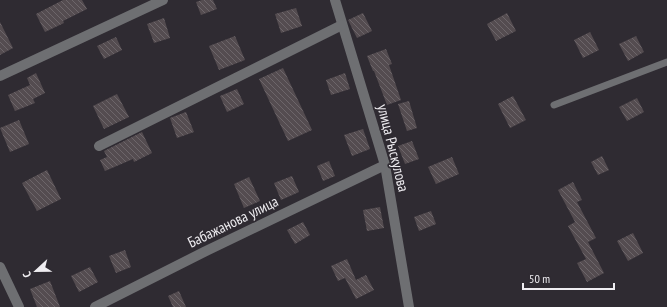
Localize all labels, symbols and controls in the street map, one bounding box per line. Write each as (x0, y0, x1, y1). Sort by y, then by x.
street label: улица Рыскулова (373, 102, 414, 194)
street label: Бабажанова улица (185, 192, 281, 252)
north arrow (16, 251, 56, 291)
scale bar (523, 265, 614, 291)
text: С (19, 270, 34, 280)
text: 50 m (529, 271, 550, 286)

